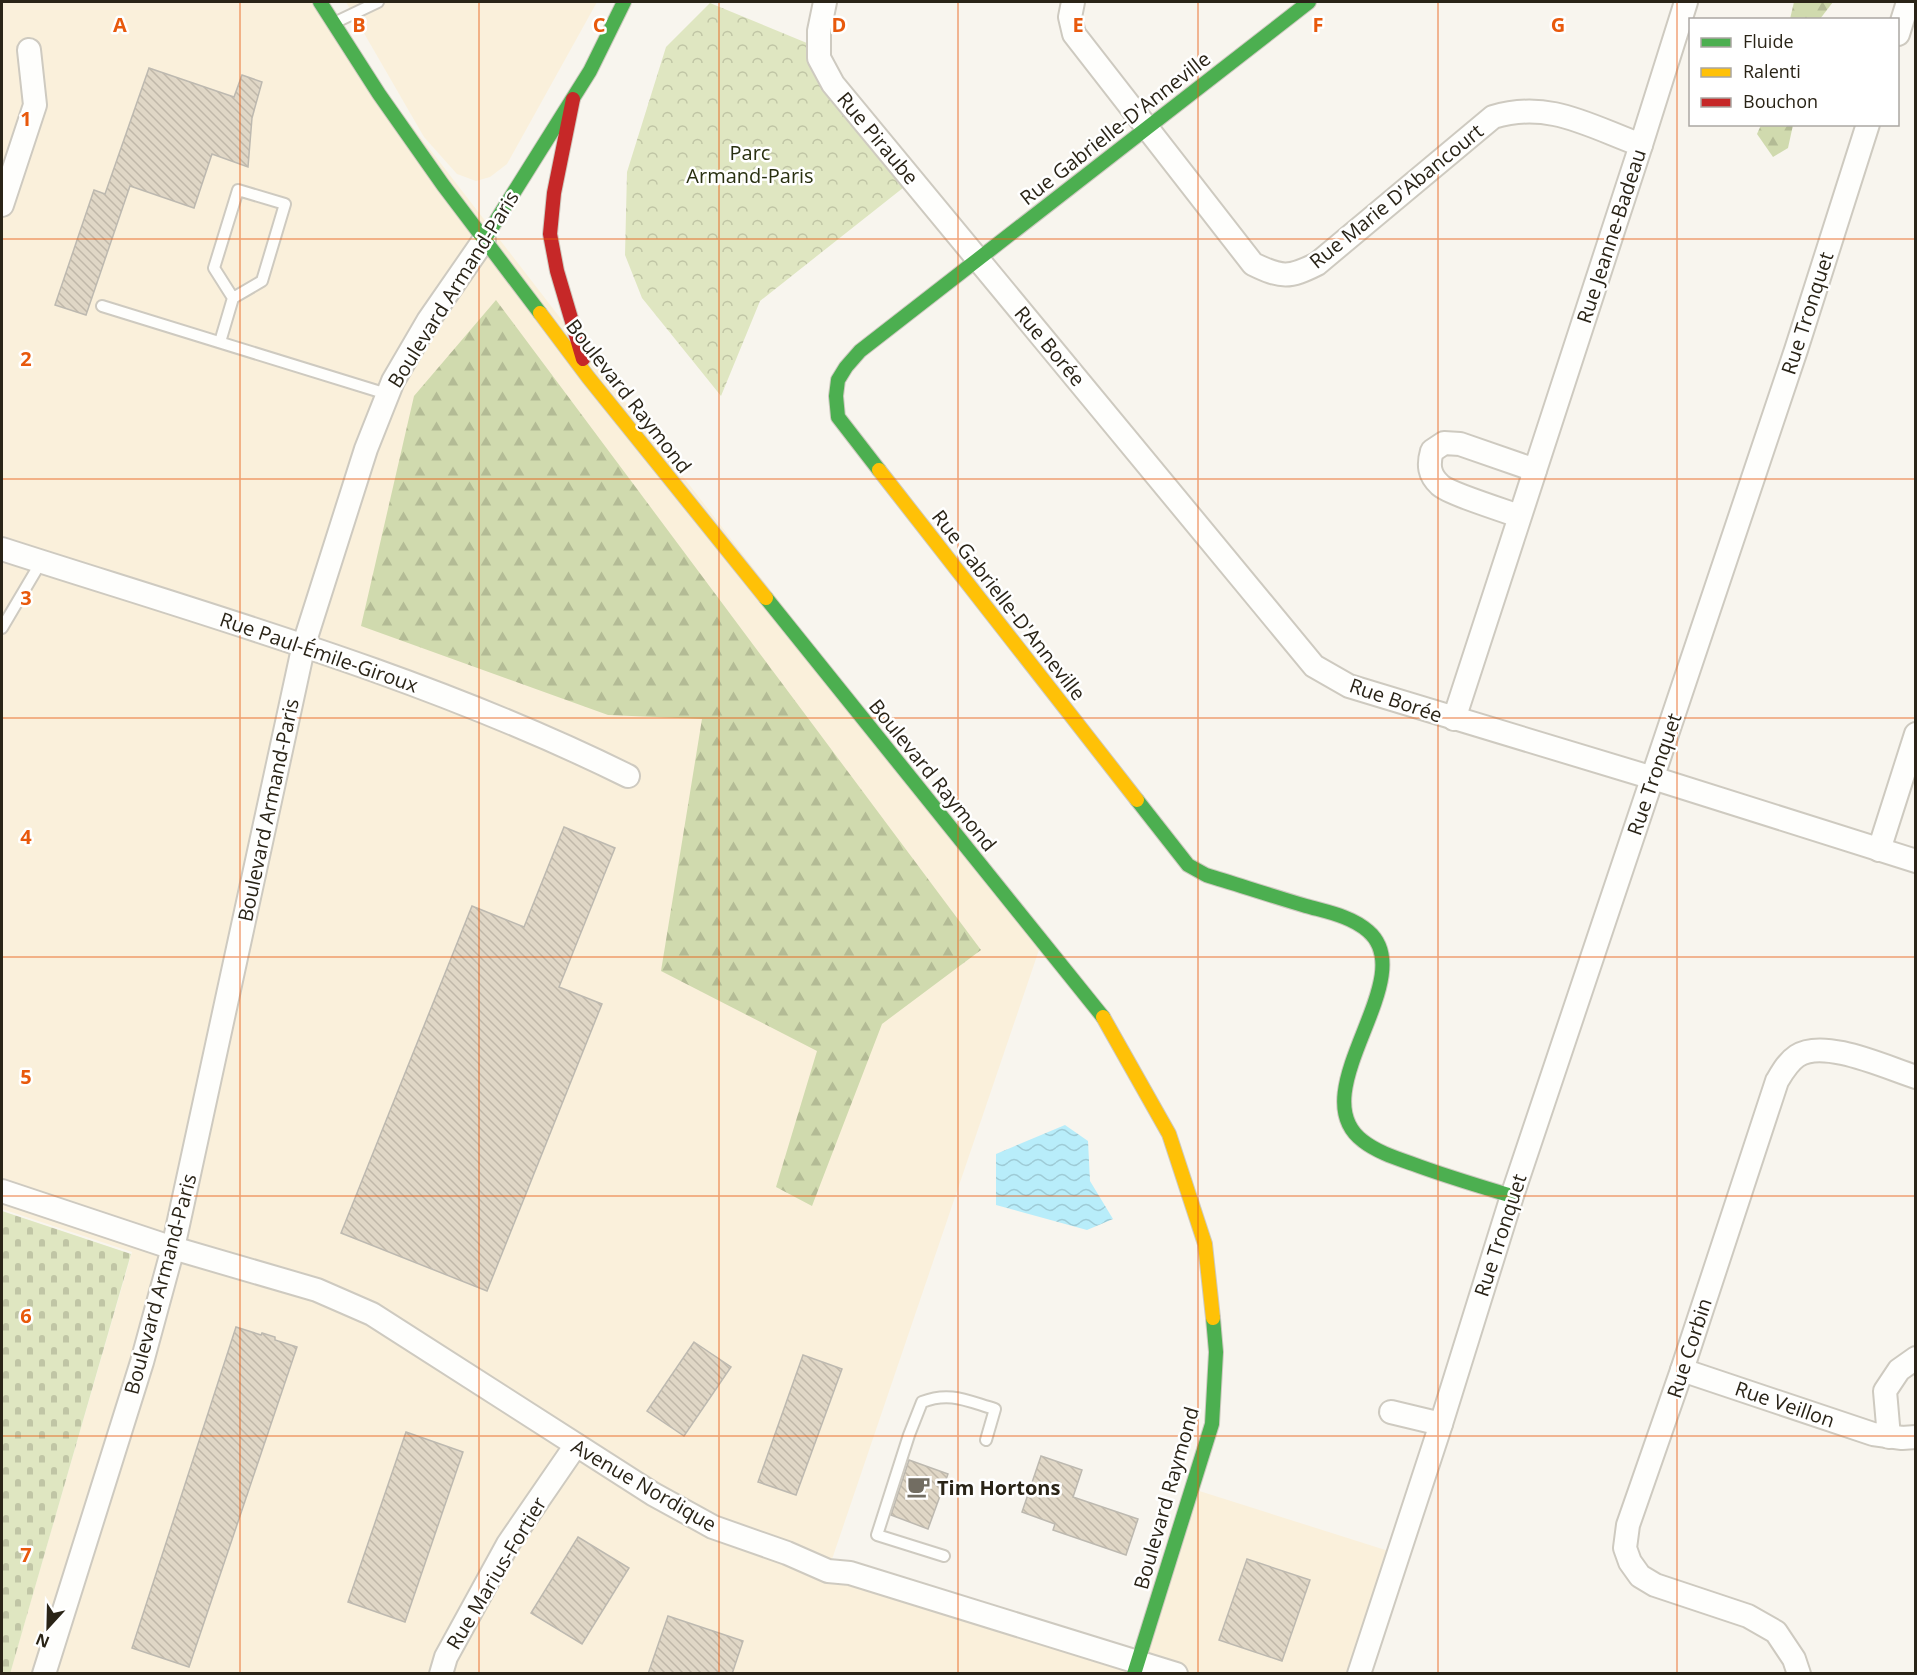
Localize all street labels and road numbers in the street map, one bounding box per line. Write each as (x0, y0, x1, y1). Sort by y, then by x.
street label: Rue Gabrielle-D'Anneville (1014, 45, 1216, 211)
street label: Rue Piraube (831, 86, 925, 190)
street label: Rue Marie D'Abancourt (1304, 118, 1488, 274)
street label: Rue Jeanne-Badeau (1570, 145, 1652, 327)
street label: Boulevard Armand-Paris (381, 185, 525, 393)
street label: Rue Tronquet (1774, 248, 1840, 378)
street label: Rue Borée (1009, 300, 1091, 392)
street label: Boulevard Raymond (560, 313, 698, 479)
street label: Rue Gabrielle-D'Anneville (926, 504, 1092, 706)
street label: Rue Paul-Émile-Giroux (216, 605, 422, 699)
street label: Rue Borée (1346, 672, 1446, 728)
street label: Boulevard Raymond (863, 693, 1003, 857)
street label: Boulevard Armand-Paris (231, 696, 305, 924)
street label: Rue Tronquet (1620, 709, 1688, 839)
street label: Rue Tronquet (1467, 1170, 1533, 1300)
street label: Boulevard Armand-Paris (118, 1171, 202, 1397)
street label: Rue Corbin (1660, 1295, 1718, 1401)
street label: Rue Veillon (1732, 1374, 1838, 1434)
street label: Boulevard Raymond (1127, 1404, 1205, 1592)
street label: Avenue Nordique (567, 1433, 721, 1537)
street label: Rue Marius-Fortier (440, 1492, 552, 1654)

